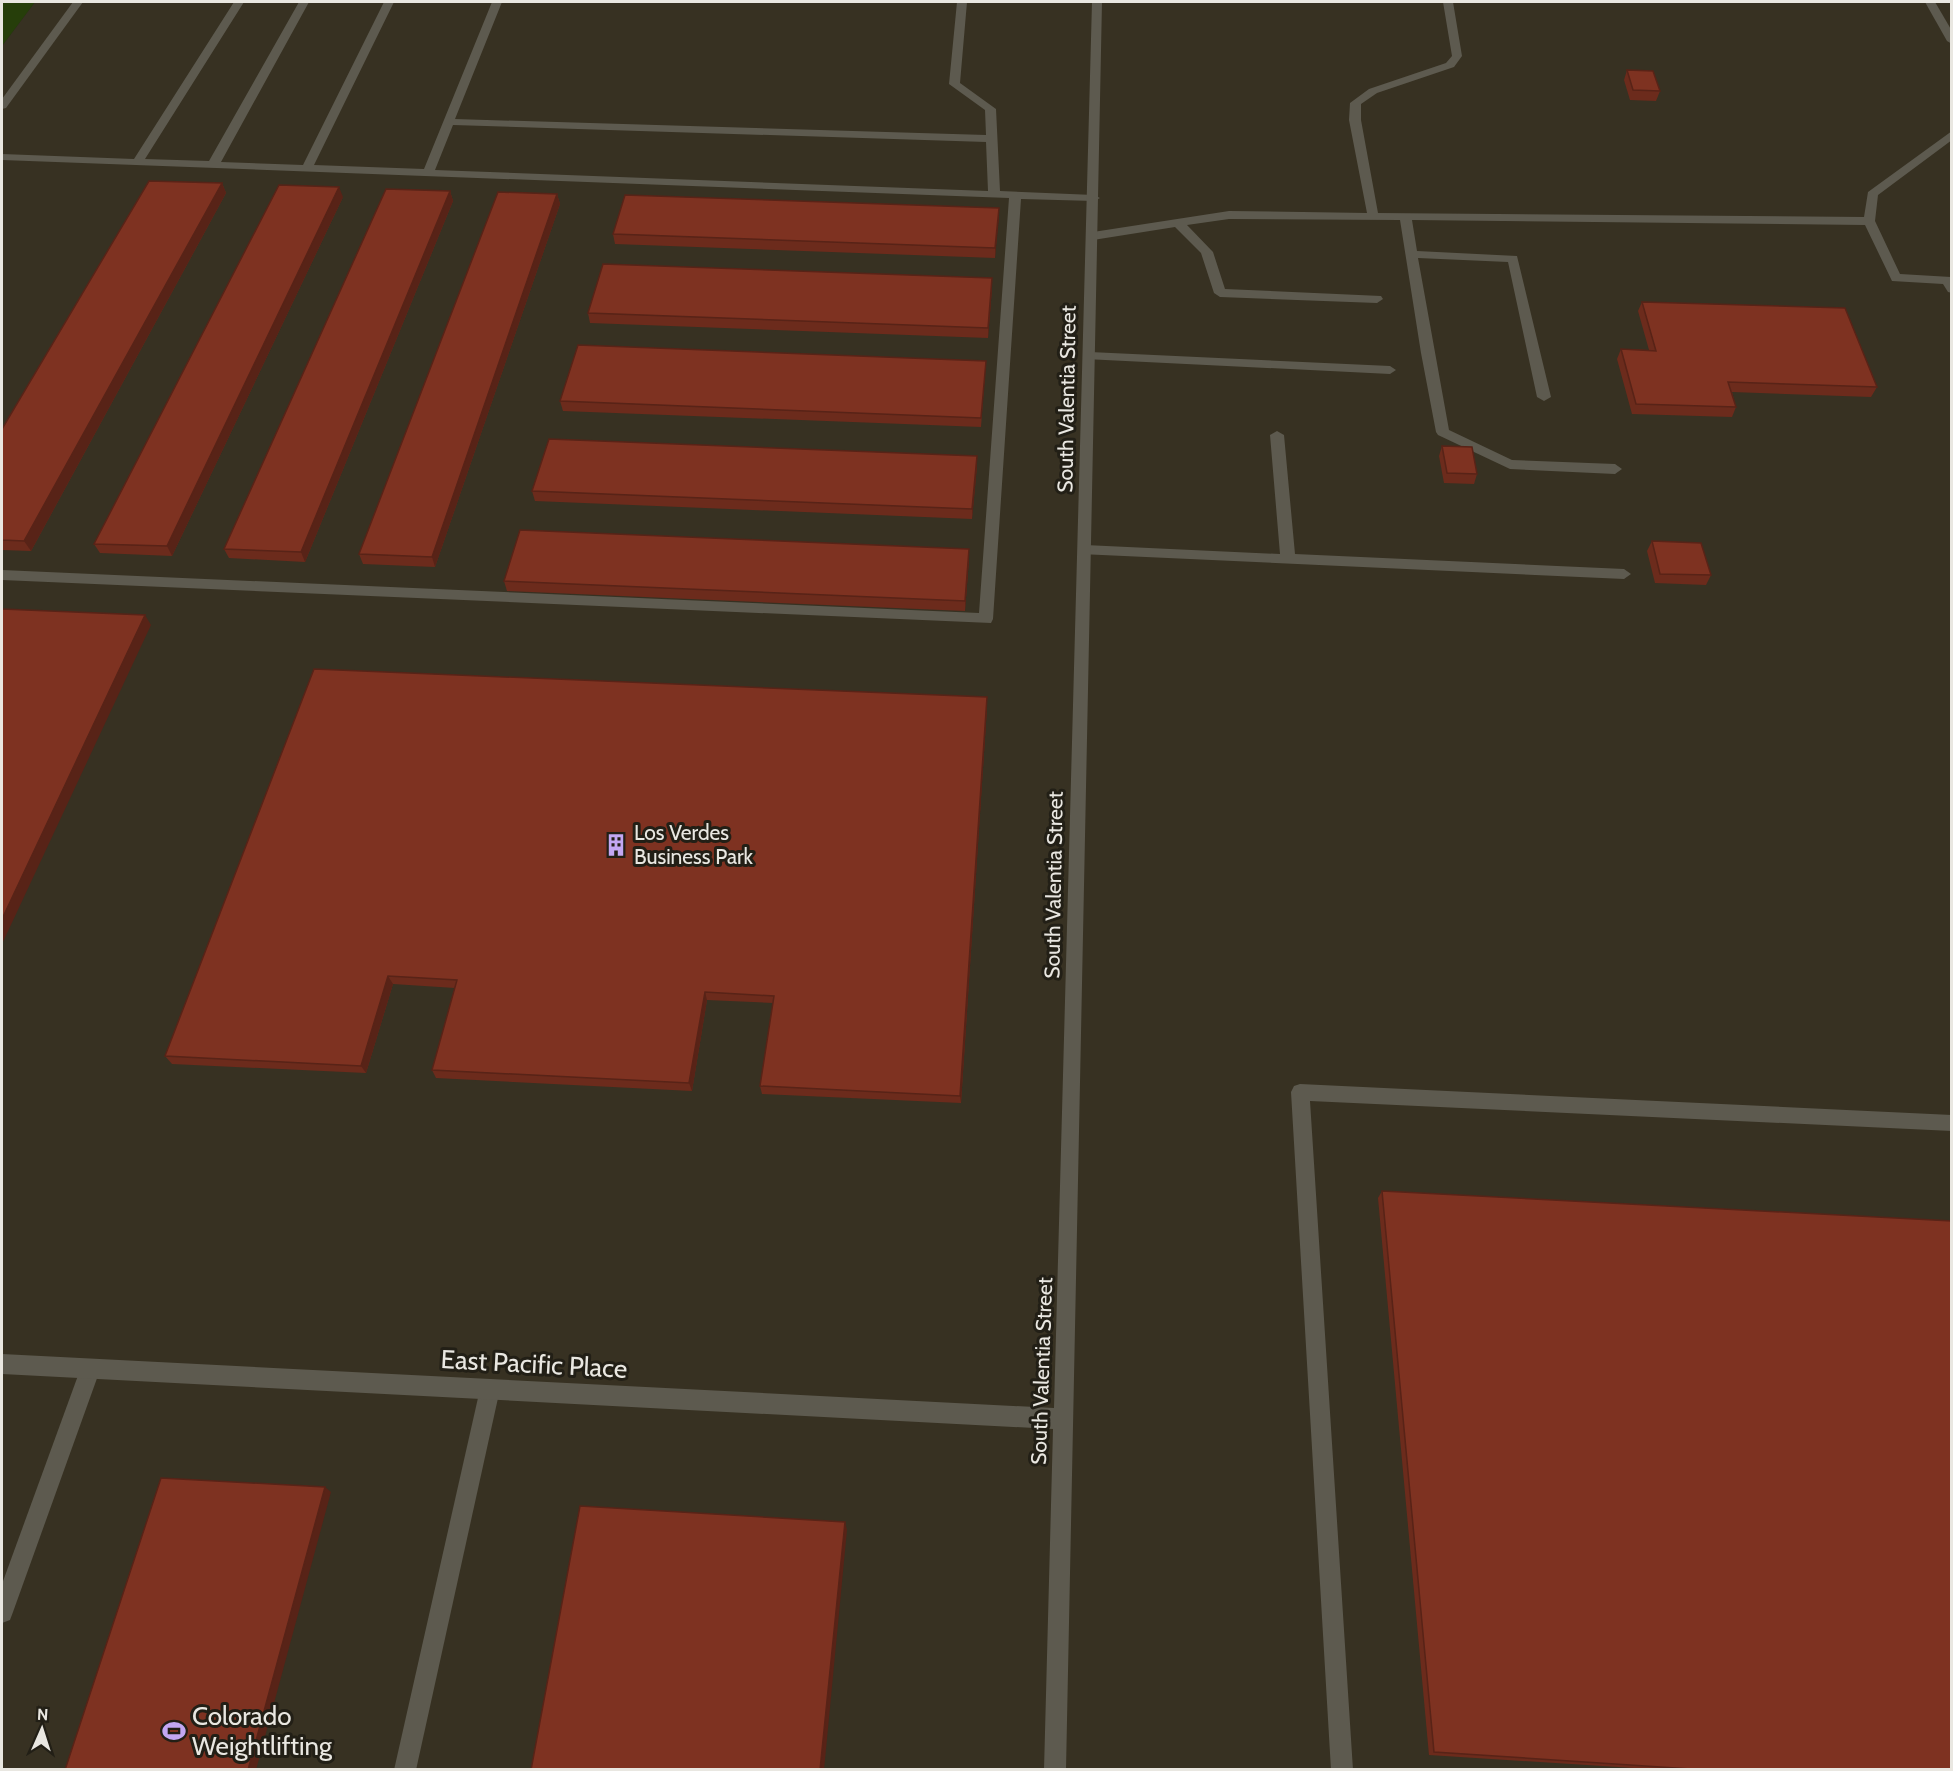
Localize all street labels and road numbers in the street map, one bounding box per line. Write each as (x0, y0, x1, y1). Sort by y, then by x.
street label: South Valentia Street (1052, 305, 1081, 493)
street label: South Valentia Street (1039, 791, 1068, 979)
street label: South Valentia Street (1026, 1277, 1057, 1465)
street label: East Pacific Place (440, 1343, 628, 1385)

